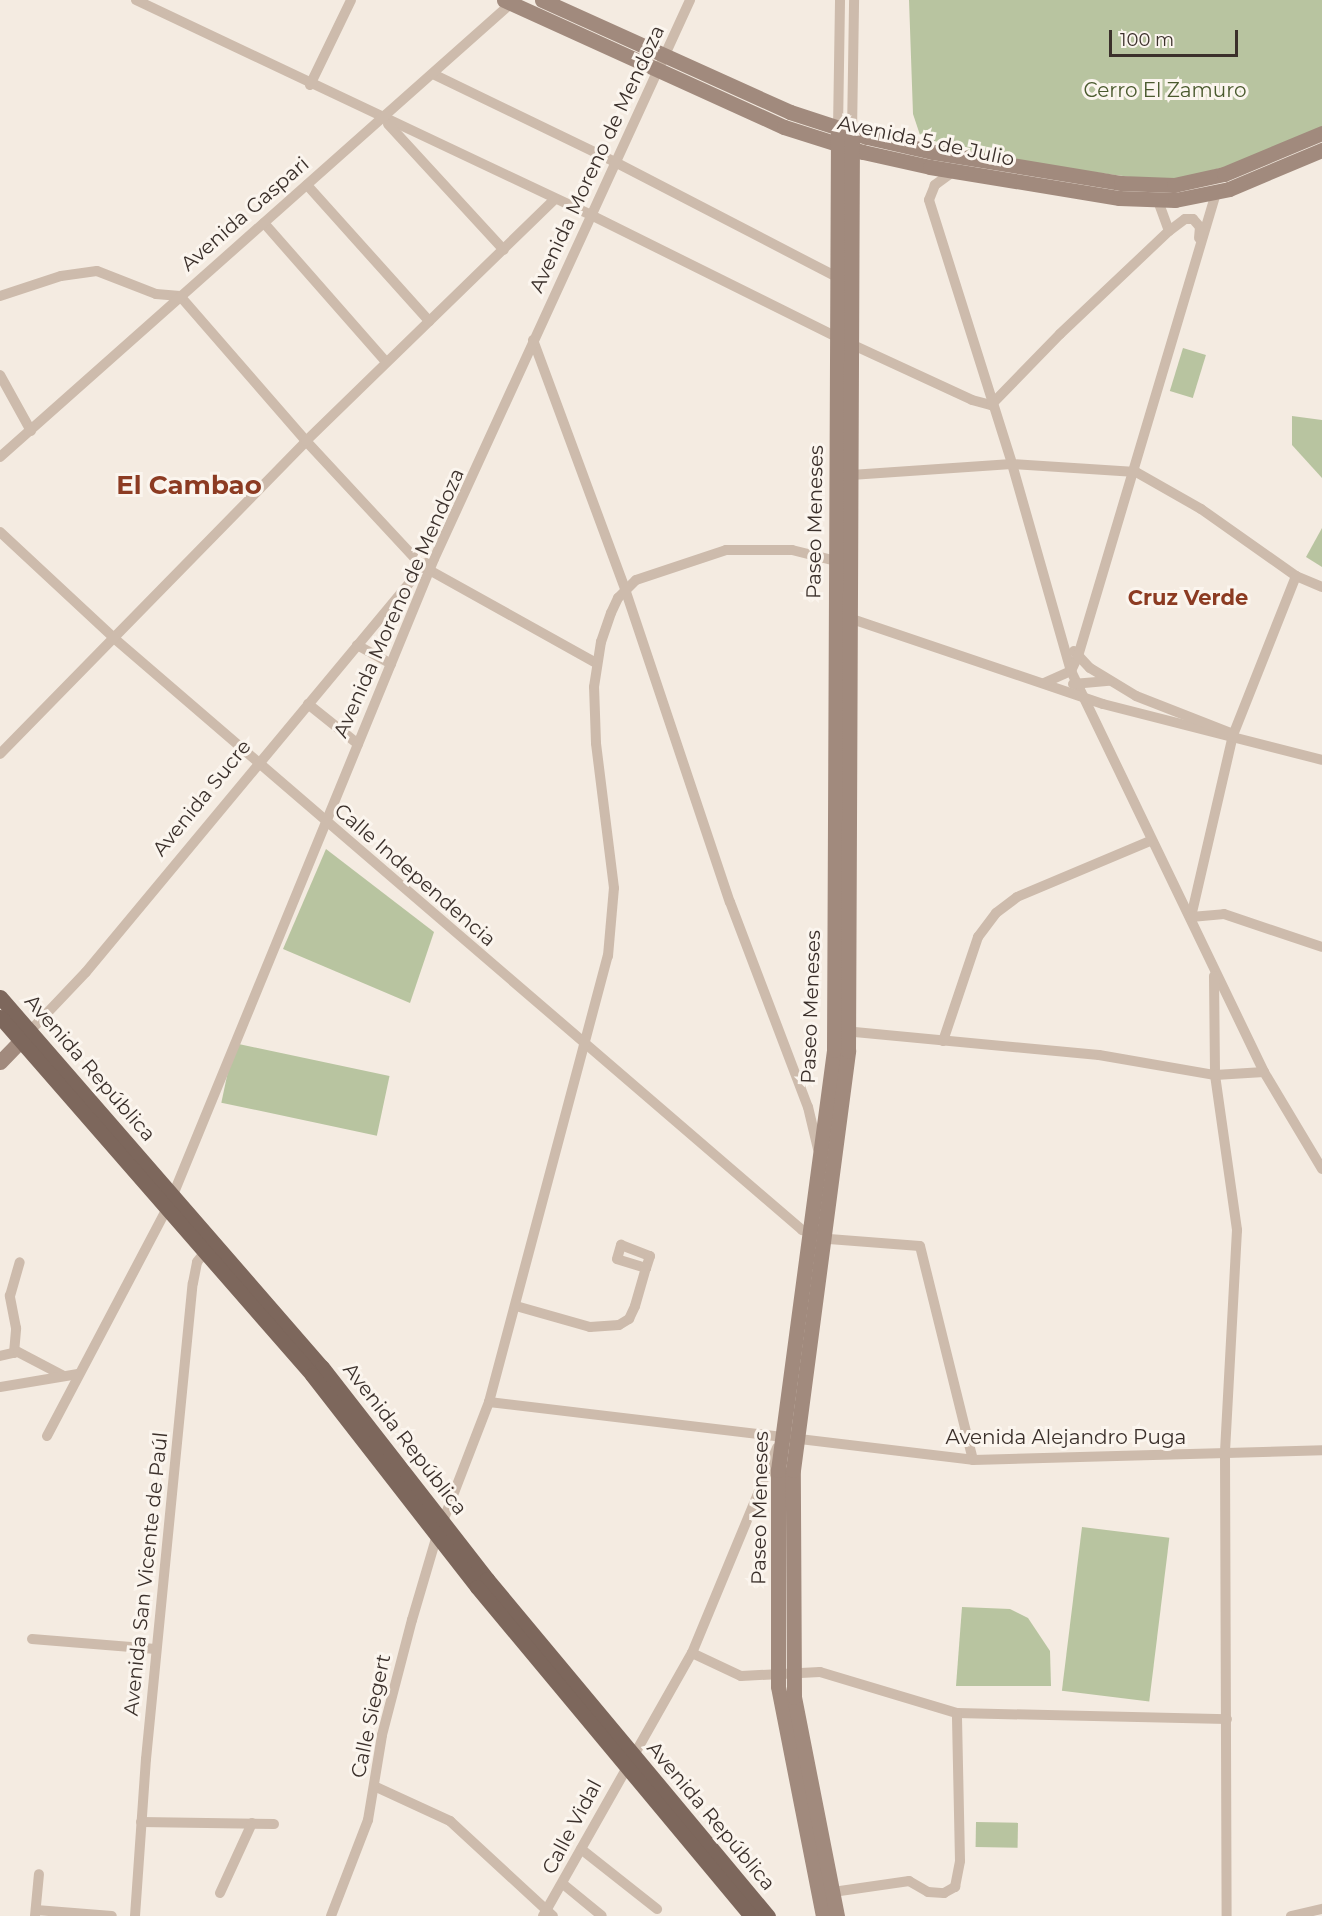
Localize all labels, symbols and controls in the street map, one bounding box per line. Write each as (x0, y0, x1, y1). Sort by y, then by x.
scale bar (1112, 18, 1241, 56)
street label: Avenida Moreno de Mendoza (524, 21, 670, 297)
text: 100 m (1120, 29, 1174, 51)
park label: Cerro El Zamuro (1083, 78, 1247, 102)
street label: Avenida 5 de Julio (835, 111, 1017, 171)
street label: Avenida Gaspari (176, 152, 314, 276)
street label: Paseo Meneses (802, 445, 828, 599)
street label: Avenida Moreno de Mendoza (329, 465, 469, 741)
district label: El Cambao (116, 470, 262, 502)
district label: Cruz Verde (1128, 585, 1248, 611)
street label: Avenida Sucre (148, 735, 256, 861)
street label: Calle Independencia (330, 798, 500, 952)
street label: Paseo Meneses (796, 930, 826, 1084)
street label: Avenida República (20, 990, 160, 1146)
street label: Avenida República (338, 1358, 472, 1520)
street label: Avenida Alejandro Puga (946, 1425, 1186, 1449)
street label: Avenida San Vicente de Paúl (119, 1431, 173, 1717)
street label: Paseo Meneses (747, 1431, 773, 1585)
street label: Calle Siegert (346, 1652, 396, 1780)
street label: Avenida República (642, 1737, 780, 1895)
street label: Calle Vidal (537, 1776, 607, 1878)

